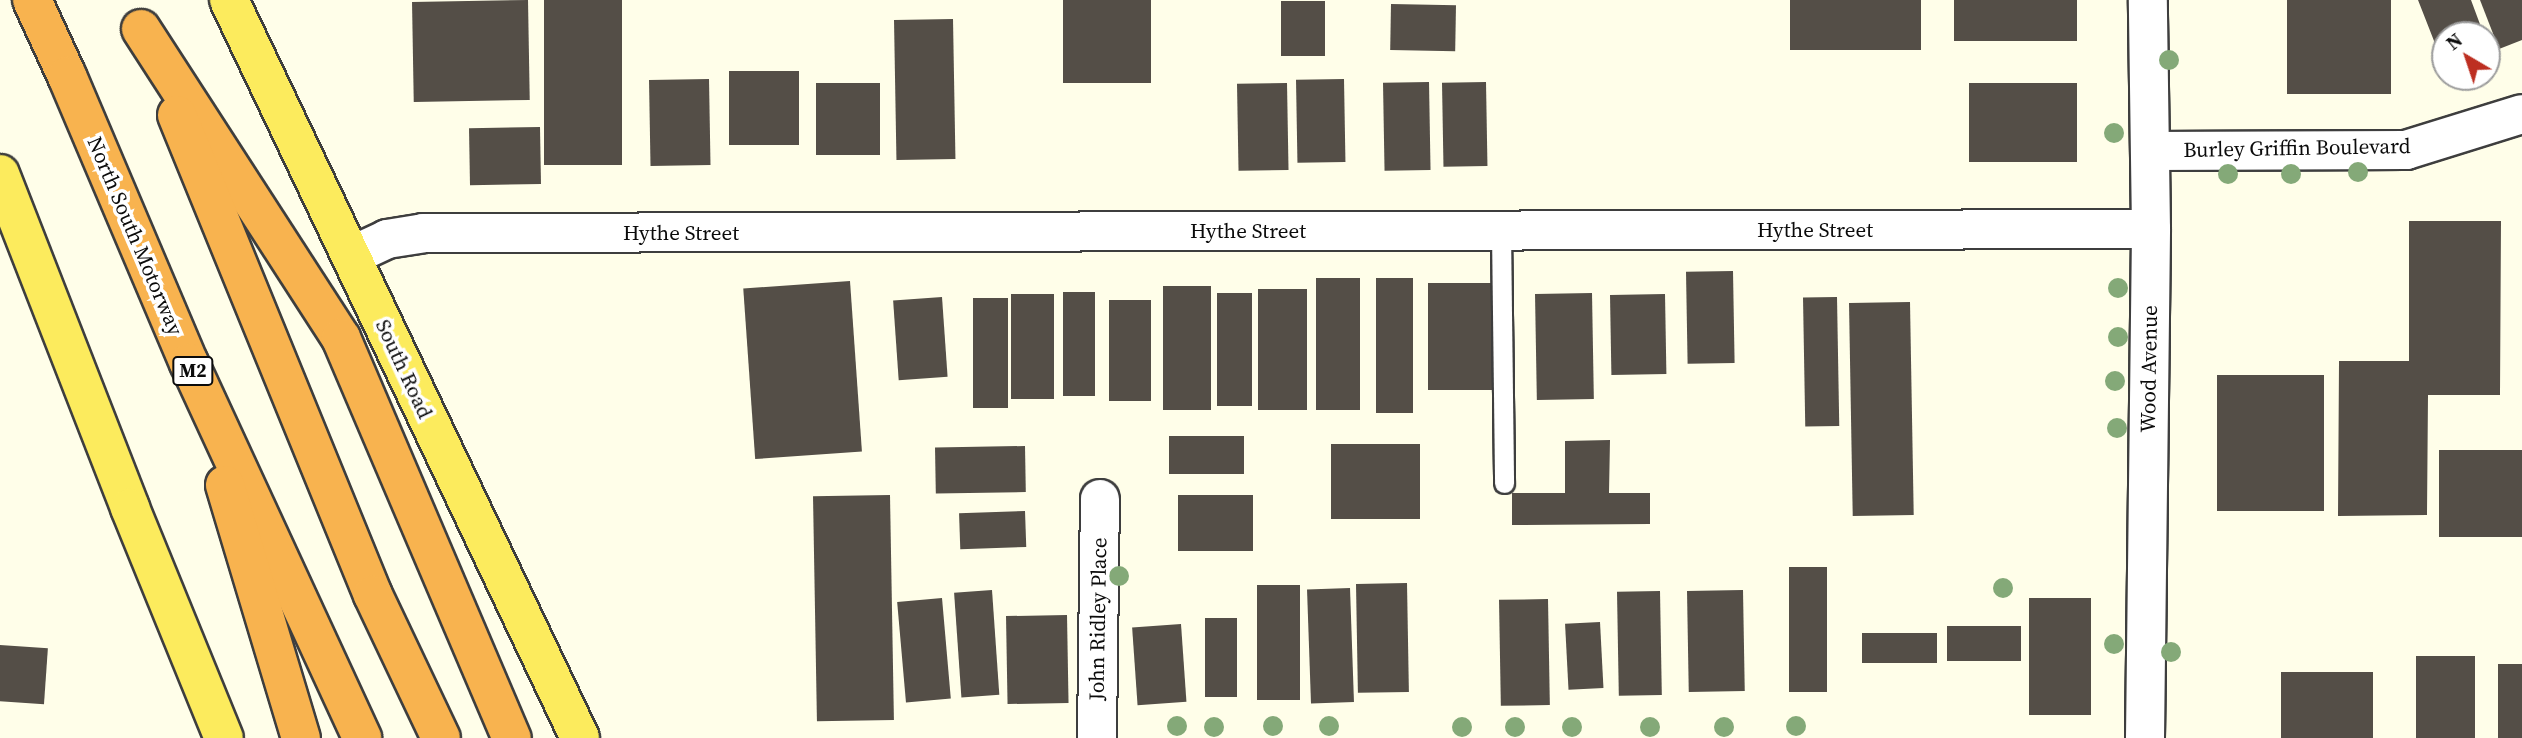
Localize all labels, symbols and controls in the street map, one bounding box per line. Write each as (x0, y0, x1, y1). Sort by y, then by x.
north arrow (2431, 21, 2501, 91)
text: N (2440, 27, 2468, 56)
street label: North South Motorway (82, 133, 188, 339)
street label: Burley Griffin Boulevard (2183, 133, 2411, 163)
street label: Hythe Street (1757, 217, 1873, 243)
street label: Hythe Street (1190, 218, 1306, 244)
street label: Hythe Street (623, 220, 739, 246)
street label: Wood Avenue (2135, 305, 2163, 433)
street label: South Road (370, 316, 438, 422)
road number: M2 (172, 356, 214, 386)
street label: John Ridley Place (1084, 537, 1112, 701)

